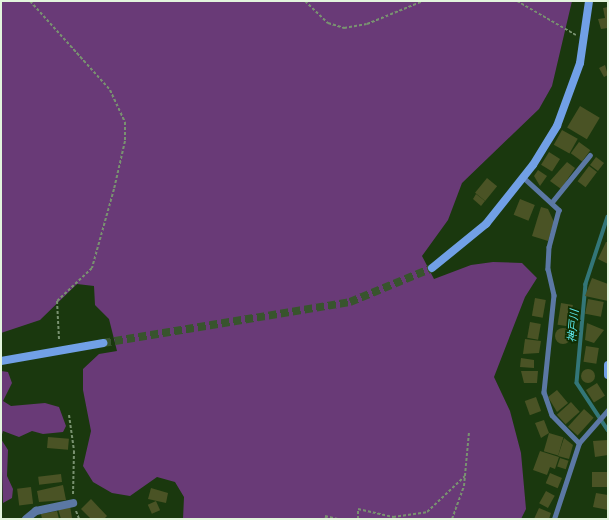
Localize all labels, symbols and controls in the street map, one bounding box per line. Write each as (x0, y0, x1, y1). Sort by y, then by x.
water label: 神戸川 (565, 309, 581, 343)

